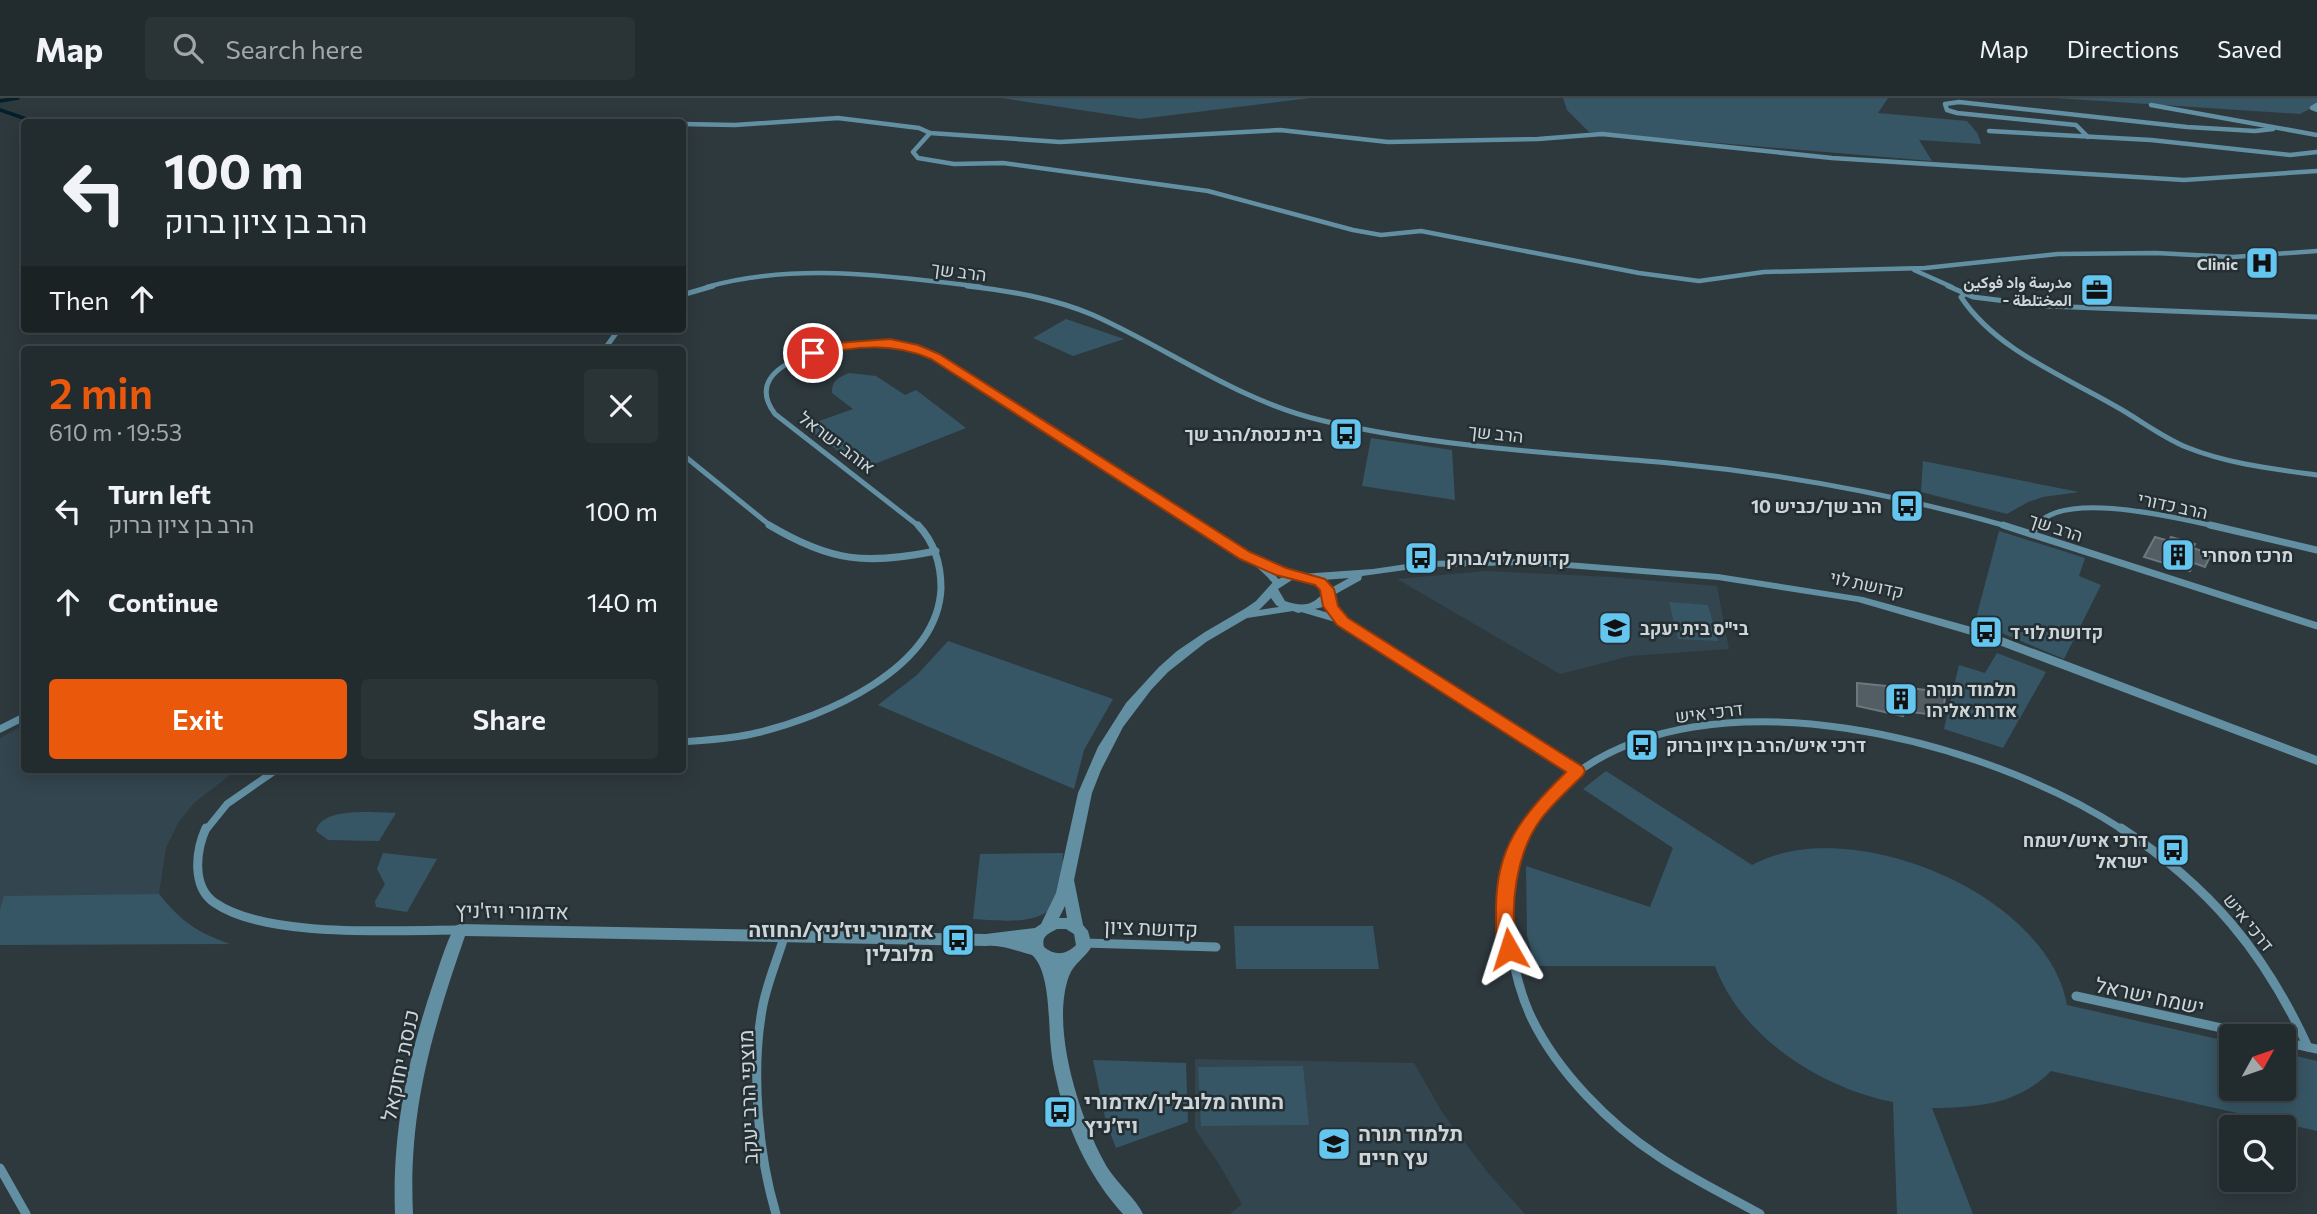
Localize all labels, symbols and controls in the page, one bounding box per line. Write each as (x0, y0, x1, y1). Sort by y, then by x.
search box (145, 17, 635, 80)
text: Map (35, 28, 103, 69)
icon: search (169, 29, 207, 67)
text: Search here (225, 33, 363, 64)
text: Map (1979, 34, 2029, 63)
text: Directions (2067, 34, 2179, 63)
text: Saved (2217, 34, 2282, 63)
text: 100 m (164, 139, 303, 199)
icon: left (49, 147, 140, 238)
text: הרב בן ציון ברוק (164, 200, 368, 240)
hospital icon: Clinic (2243, 244, 2281, 282)
place label: Clinic (2197, 254, 2238, 273)
street label: הרב שך (930, 257, 988, 285)
office icon: مدرسة واد فوكين - المختلطة (2078, 271, 2116, 309)
place label: مدرسة واد فوكين - المختلطة (1963, 272, 2072, 309)
icon: ahead (123, 280, 161, 318)
text: Then (49, 284, 109, 315)
pin (783, 323, 843, 383)
icon: arrive (794, 334, 832, 372)
text: 2 min (49, 366, 153, 418)
button: close (584, 369, 658, 443)
street label: אוהב ישראל (795, 406, 879, 478)
bus stop icon: בית כנסת/הרב שך (1327, 415, 1365, 453)
text: 610 m · 19:53 (49, 418, 182, 446)
street label: הרב שך (1467, 419, 1525, 447)
place label: בית כנסת/הרב שך (1185, 423, 1322, 445)
text: Turn left (108, 478, 211, 509)
bus stop icon: הרב שך/כביש 10 (1888, 487, 1926, 525)
street label: הרב כדורי (2136, 487, 2210, 523)
icon: left (49, 492, 87, 530)
text: 100 m (585, 495, 658, 526)
place label: הרב שך/כביש 10 (1751, 495, 1882, 517)
street label: הרב שך (2026, 508, 2086, 546)
text: הרב בן ציון ברוק (108, 510, 254, 538)
building icon: מרכז מסחרי (2159, 536, 2197, 574)
bus stop icon: קדושת לוי/ברוק (1402, 539, 1440, 577)
place label: מרכז מסחרי (2202, 544, 2293, 566)
place label: קדושת לוי/ברוק (1446, 547, 1570, 569)
street label: קדושת לוי (1828, 565, 1906, 603)
icon: ahead (49, 583, 87, 621)
text: Continue (108, 586, 218, 617)
text: 140 m (587, 586, 658, 617)
school or university icon: בי"ס בית יעקב (1596, 609, 1634, 647)
bus stop icon: קדושת לוי ד (1967, 613, 2005, 651)
place label: בי"ס בית יעקב (1640, 617, 1749, 639)
place label: קדושת לוי ד (2010, 621, 2103, 643)
place label: תלמוד תורה אדרת אליהו (1926, 678, 2017, 721)
button: Exit (49, 679, 347, 759)
button: Share (361, 679, 658, 759)
building icon: תלמוד תורה אדרת אליהו (1882, 680, 1920, 718)
street label: דרכי איש (1674, 697, 1744, 727)
bus stop icon: דרכי איש/הרב בן ציון ברוק (1623, 726, 1661, 764)
place label: דרכי איש/הרב בן ציון ברוק (1666, 734, 1866, 756)
place label: דרכי איש/ישמח ישראל (2023, 829, 2148, 872)
bus stop icon: דרכי איש/ישמח ישראל (2154, 831, 2192, 869)
street label: דרכי איש (2219, 889, 2279, 955)
street label: אדמורי ויז'ניץ (455, 897, 569, 923)
position arrow (1472, 912, 1546, 986)
street label: קדושת ציון (1104, 913, 1198, 941)
place label: אדמורי ויז׳ניץ/החוזה מלובלין (748, 916, 934, 965)
bus stop icon: אדמורי ויז׳ניץ/החוזה מלובלין (939, 921, 977, 959)
street label: ישמח ישראל (2093, 971, 2207, 1019)
street label: כנסת יחזקאל (375, 1007, 423, 1123)
north arrow (2219, 1024, 2296, 1101)
map controls (2219, 1024, 2296, 1192)
street label: מוצפי הרב יעקב (732, 1029, 762, 1165)
place label: החוזה מלובלין/אדמורי ויז׳ניץ (1084, 1088, 1284, 1137)
bus stop icon: החוזה מלובלין/אדמורי ויז׳ניץ (1041, 1093, 1079, 1131)
button: search (2219, 1115, 2296, 1192)
place label: תלמוד תורה עץ חיים (1358, 1120, 1463, 1169)
school or university icon: תלמוד תורה עץ חיים (1315, 1125, 1353, 1163)

